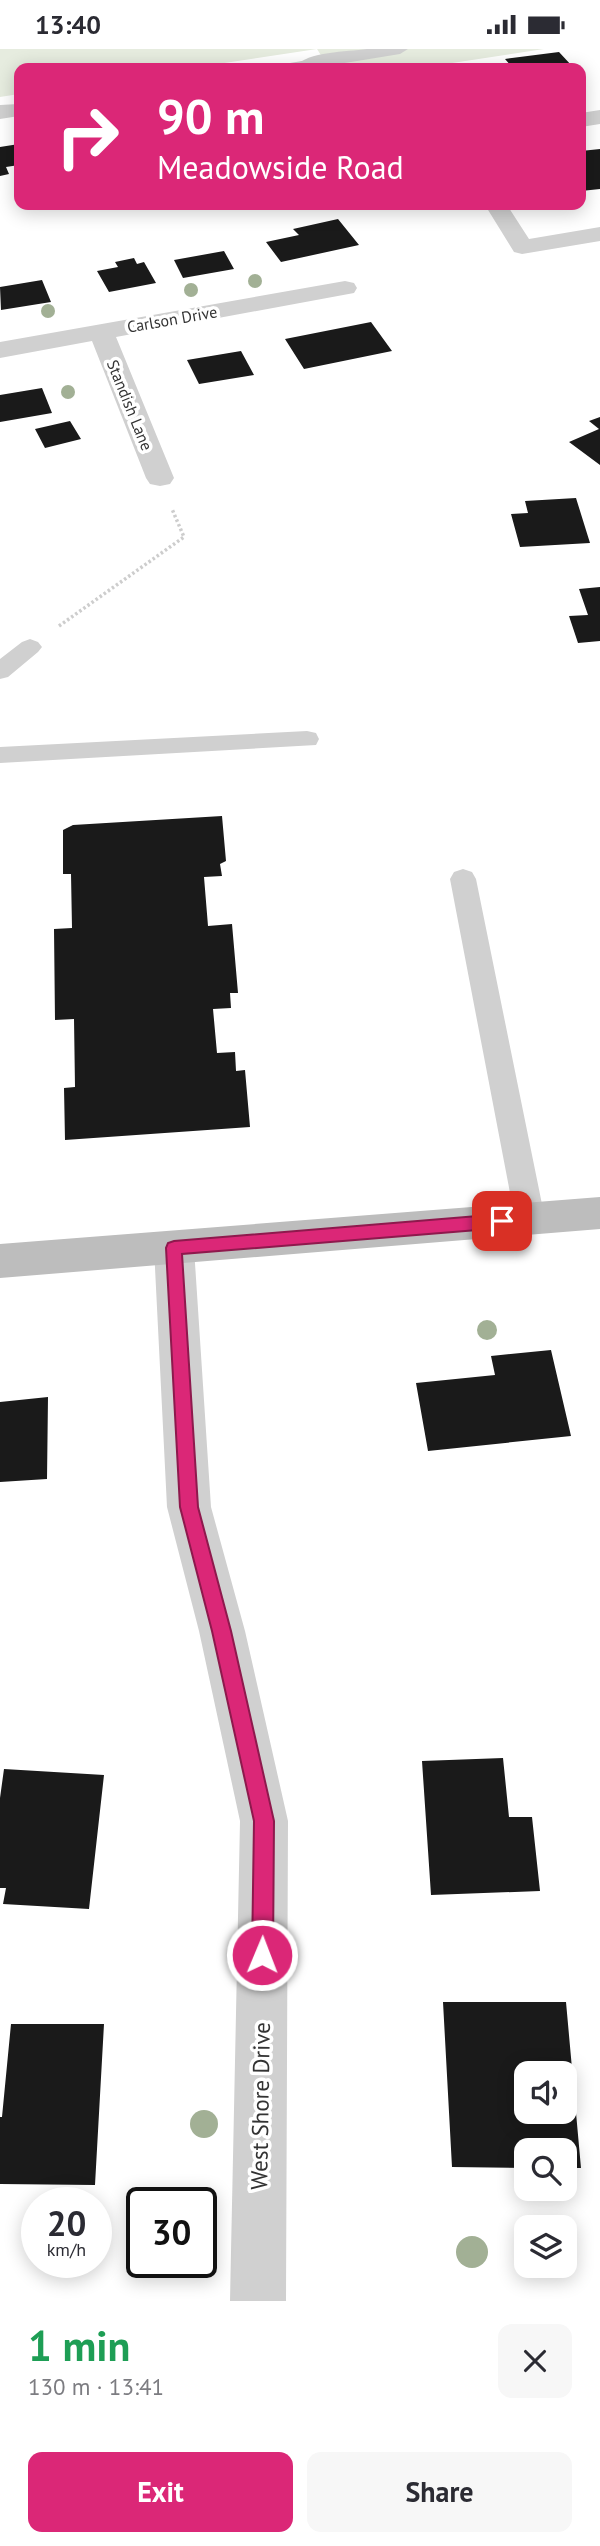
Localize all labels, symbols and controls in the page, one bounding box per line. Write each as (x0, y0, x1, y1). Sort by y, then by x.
text: 13:40 (35, 8, 101, 41)
text: 90 m (157, 84, 264, 148)
icon: right (42, 91, 133, 182)
text: Meadowside Road (157, 146, 404, 188)
street label: Carlson Drive (125, 301, 219, 337)
street label: Standish Lane (103, 357, 157, 453)
pin (472, 1191, 532, 1251)
icon: arrive (483, 1202, 521, 1240)
position arrow (225, 1918, 299, 1992)
street label: West Shore Drive (244, 2022, 276, 2190)
map controls (514, 2061, 577, 2278)
button: sound (514, 2061, 577, 2124)
button: search (514, 2138, 577, 2201)
speed limit sign: 30 (126, 2187, 217, 2278)
text: 20 (47, 2200, 86, 2246)
button: layers (514, 2215, 577, 2278)
text: km/h (47, 2238, 86, 2261)
text: 1 min (28, 2318, 130, 2373)
button: close (498, 2324, 572, 2398)
text: 130 m · 13:41 (28, 2372, 164, 2401)
button: Exit (28, 2452, 293, 2532)
button: Share (307, 2452, 572, 2532)

